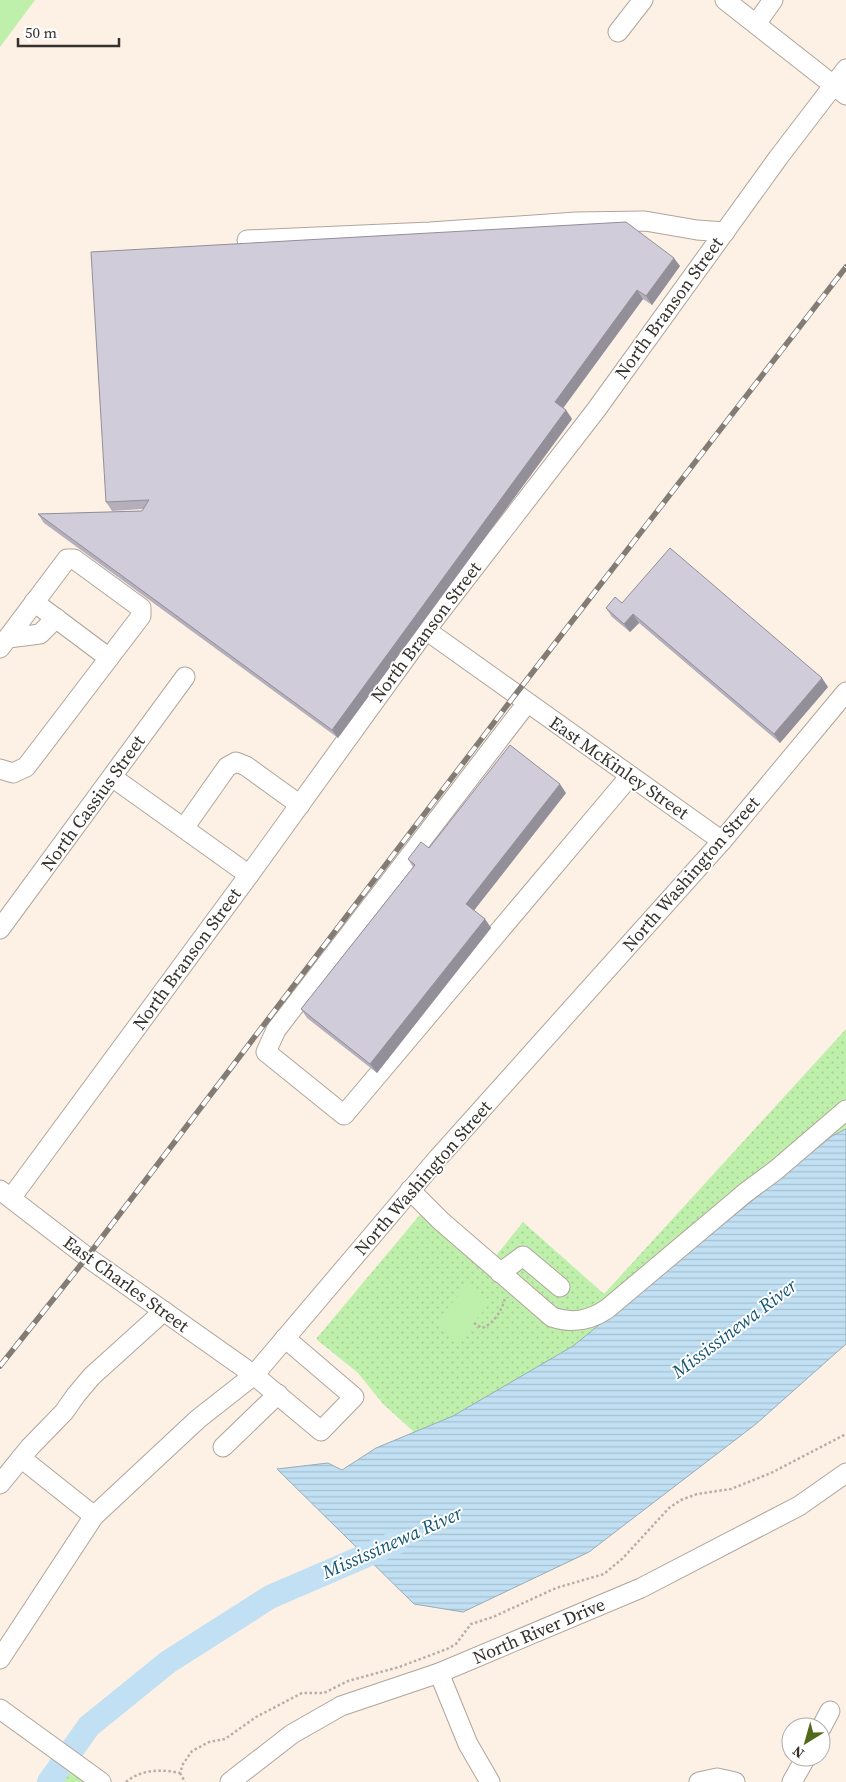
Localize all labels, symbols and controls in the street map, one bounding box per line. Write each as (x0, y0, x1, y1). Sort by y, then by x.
scale bar (18, 15, 119, 47)
text: 50 m (25, 22, 57, 43)
street label: North Branson Street (609, 232, 729, 384)
street label: North Branson Street (365, 556, 487, 707)
street label: East McKinley Street (545, 710, 694, 825)
street label: North Cassius Street (35, 730, 150, 876)
street label: North Washington Street (616, 791, 765, 957)
street label: North Branson Street (127, 883, 247, 1035)
street label: North Washington Street (348, 1095, 497, 1261)
street label: East Charles Street (58, 1230, 194, 1338)
water label: Mississinewa River (665, 1271, 803, 1384)
water label: Mississinewa River (317, 1499, 467, 1585)
street label: North River Drive (469, 1591, 609, 1670)
north arrow (781, 1717, 831, 1767)
text: N (788, 1741, 808, 1763)

